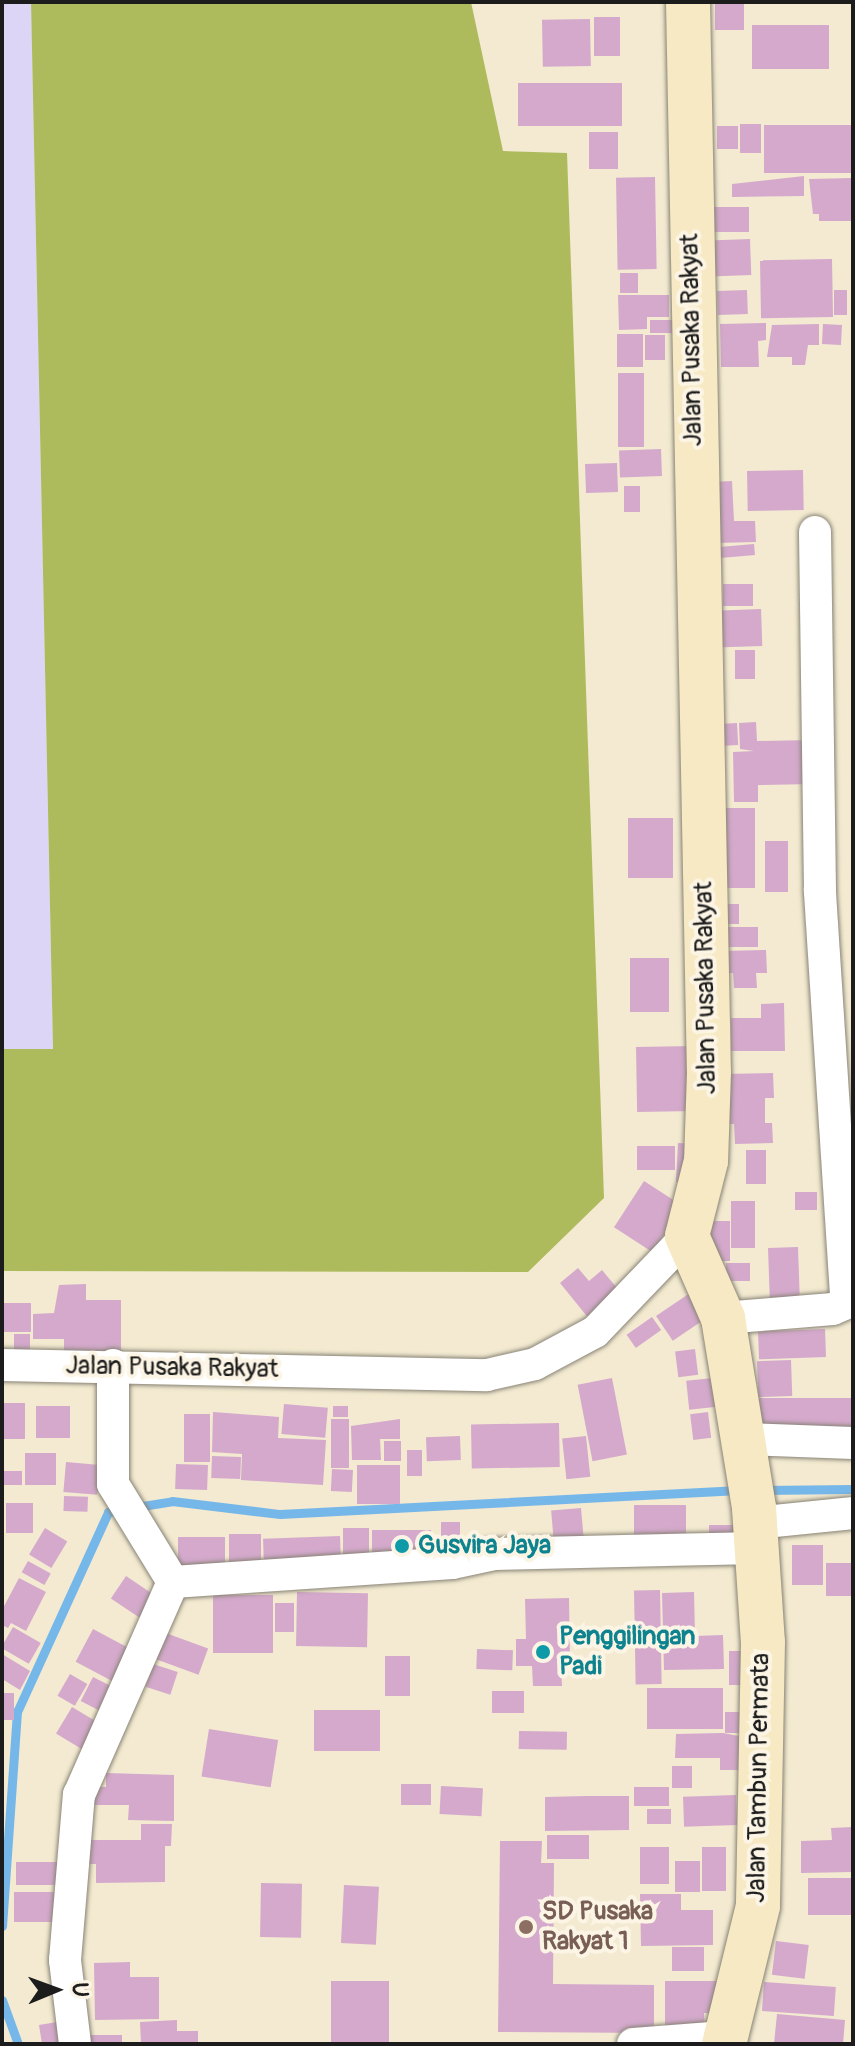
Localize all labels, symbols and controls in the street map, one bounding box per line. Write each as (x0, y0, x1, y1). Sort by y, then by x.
street label: Jalan Pusaka Rakyat (675, 233, 709, 447)
street label: Jalan Pusaka Rakyat (689, 881, 723, 1095)
street label: Jalan Pusaka Rakyat (65, 1351, 279, 1385)
place label: Gusvira Jaya (418, 1530, 551, 1562)
marker: Gusvira Jaya (393, 1537, 411, 1555)
place label: Penggilingan Padi (559, 1621, 696, 1682)
marker: Penggilingan Padi (534, 1643, 552, 1661)
street label: Jalan Tambun Permata (741, 1653, 777, 1903)
place label: SD Pusaka Rakyat 1 (542, 1896, 653, 1958)
marker: SD Pusaka Rakyat 1 (517, 1918, 535, 1936)
north arrow (16, 1950, 96, 2030)
text: U (66, 1982, 94, 1997)

